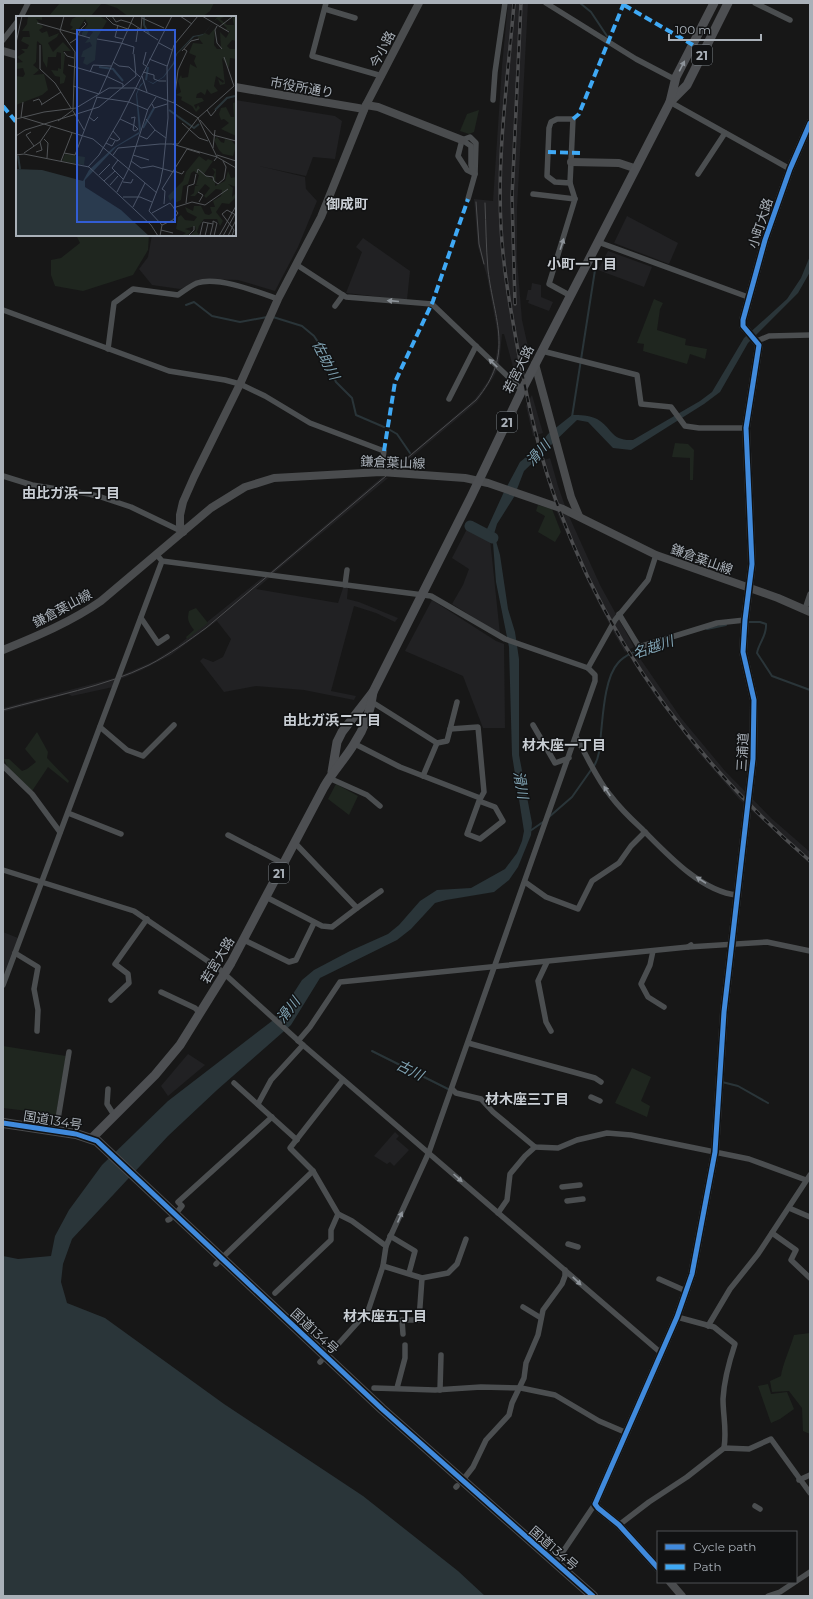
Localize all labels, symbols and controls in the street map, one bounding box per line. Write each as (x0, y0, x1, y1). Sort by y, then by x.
inset map (16, 16, 236, 236)
scale bar (669, 16, 761, 42)
text: 100 m (675, 22, 711, 37)
street label: 今小路 (366, 28, 398, 70)
road number: 21 (692, 45, 712, 65)
one-way arrow (679, 60, 686, 71)
street label: 市役所通り (269, 73, 335, 101)
district label: 御成町 (326, 195, 368, 213)
street label: 小町大路 (744, 196, 776, 250)
one-way arrow (559, 238, 565, 250)
district label: 小町一丁目 (547, 255, 617, 273)
one-way arrow (387, 298, 399, 305)
water label: 佐助川 (308, 337, 344, 385)
street label: 若宮大路 (499, 342, 537, 396)
one-way arrow (488, 358, 498, 368)
road number: 21 (497, 412, 517, 432)
water label: 滑川 (522, 435, 555, 469)
street label: 鎌倉葉山線 (360, 453, 426, 471)
district label: 由比ガ浜一丁目 (22, 484, 120, 502)
street label: 鎌倉葉山線 (669, 540, 735, 578)
street label: 鎌倉葉山線 (30, 586, 94, 630)
water label: 名越川 (630, 631, 678, 662)
district label: 由比ガ浜二丁目 (283, 711, 381, 729)
street label: 三浦道 (733, 732, 751, 772)
district label: 材木座一丁目 (522, 736, 606, 754)
water label: 滑川 (510, 770, 533, 802)
one-way arrow (603, 786, 611, 796)
road number: 21 (269, 863, 289, 883)
one-way arrow (696, 876, 706, 884)
street label: 若宮大路 (197, 934, 237, 986)
water label: 滑川 (272, 992, 305, 1027)
water label: 古川 (393, 1056, 428, 1085)
district label: 材木座三丁目 (485, 1090, 569, 1108)
street label: 国道134号 (22, 1107, 84, 1133)
one-way arrow (453, 1173, 462, 1182)
one-way arrow (397, 1210, 403, 1222)
one-way arrow (572, 1277, 582, 1286)
street label: 国道134号 (288, 1305, 342, 1357)
district label: 材木座五丁目 (343, 1307, 427, 1325)
street label: 国道134号 (526, 1522, 582, 1574)
legend (657, 1531, 797, 1583)
text: Cycle path (693, 1539, 756, 1554)
text: Path (693, 1559, 722, 1574)

